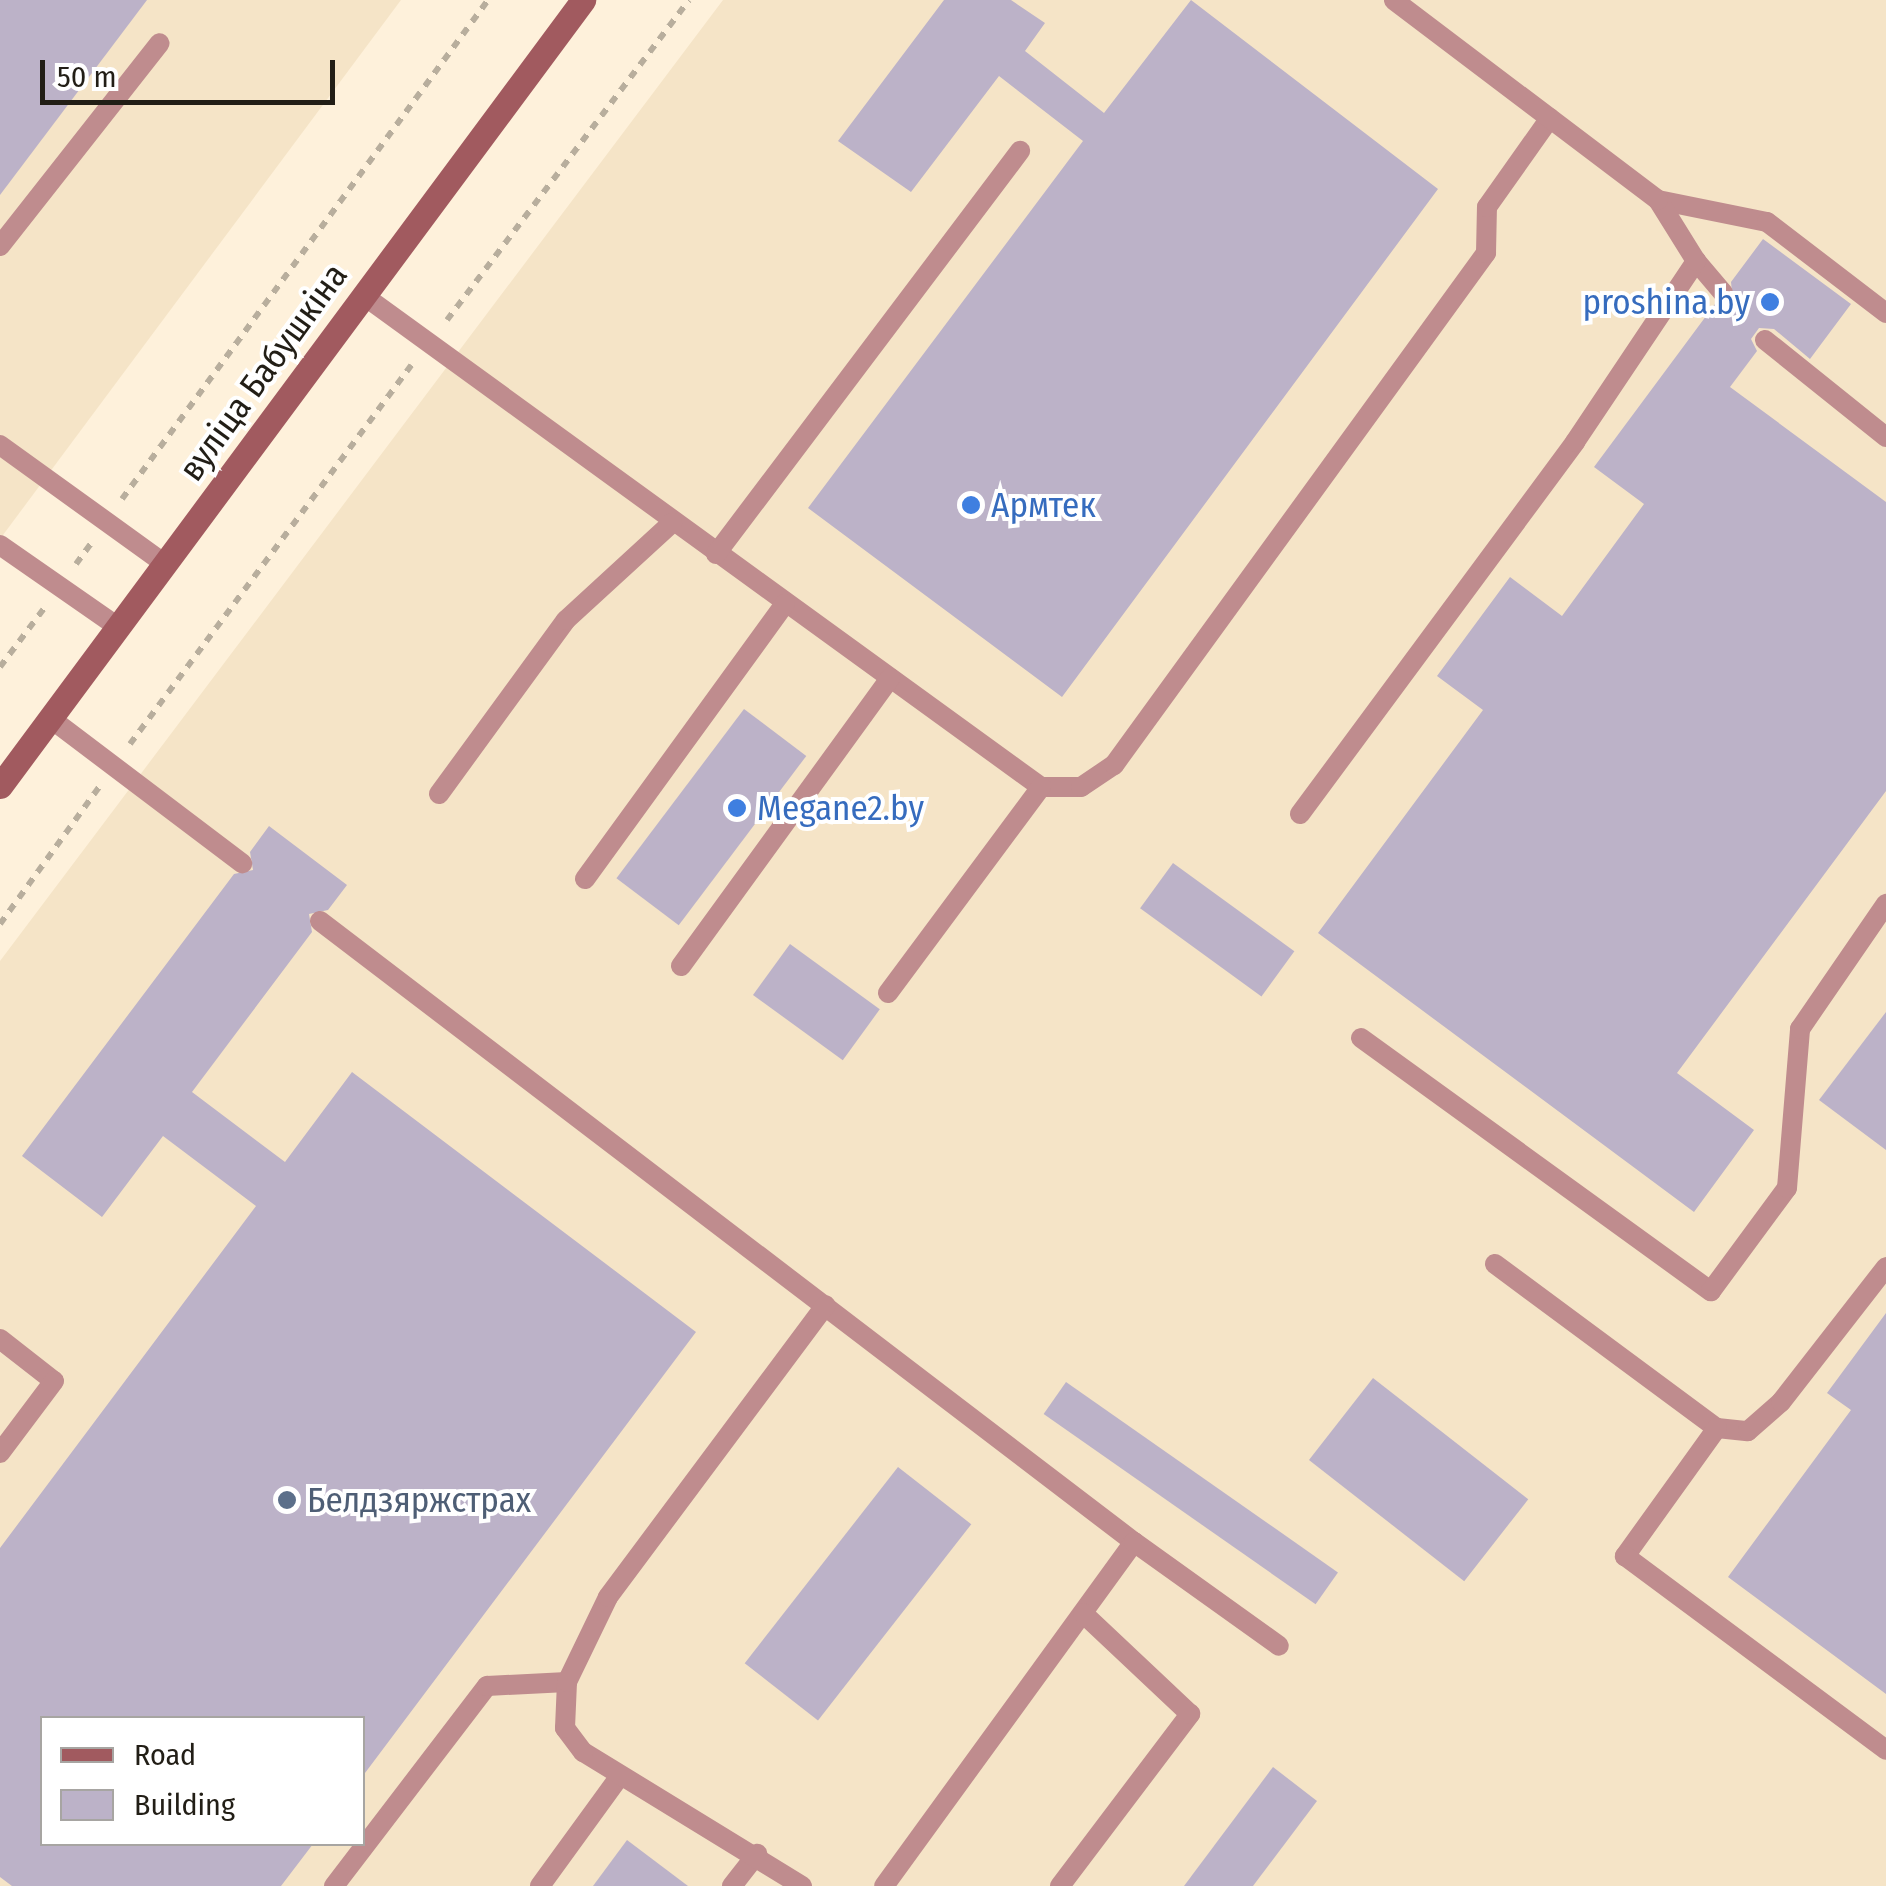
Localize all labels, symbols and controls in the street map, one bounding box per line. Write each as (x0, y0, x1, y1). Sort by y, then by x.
scale bar (45, 40, 340, 102)
text: 50 m (57, 59, 117, 95)
street label: вуліца Бабушкіна (170, 255, 356, 489)
place label: proshina.by (1582, 281, 1750, 323)
marker: proshina.by (1759, 291, 1781, 313)
place label: Армтек (991, 484, 1096, 526)
marker: Армтек (960, 494, 982, 516)
place label: Megane2.by (757, 787, 924, 829)
marker: Megane2.by (726, 797, 748, 819)
place label: Белдзяржстрах (307, 1479, 531, 1521)
marker: Белдзяржстрах (276, 1489, 298, 1511)
legend (40, 1716, 365, 1846)
text: Road (134, 1737, 196, 1773)
text: Building (134, 1787, 235, 1823)

